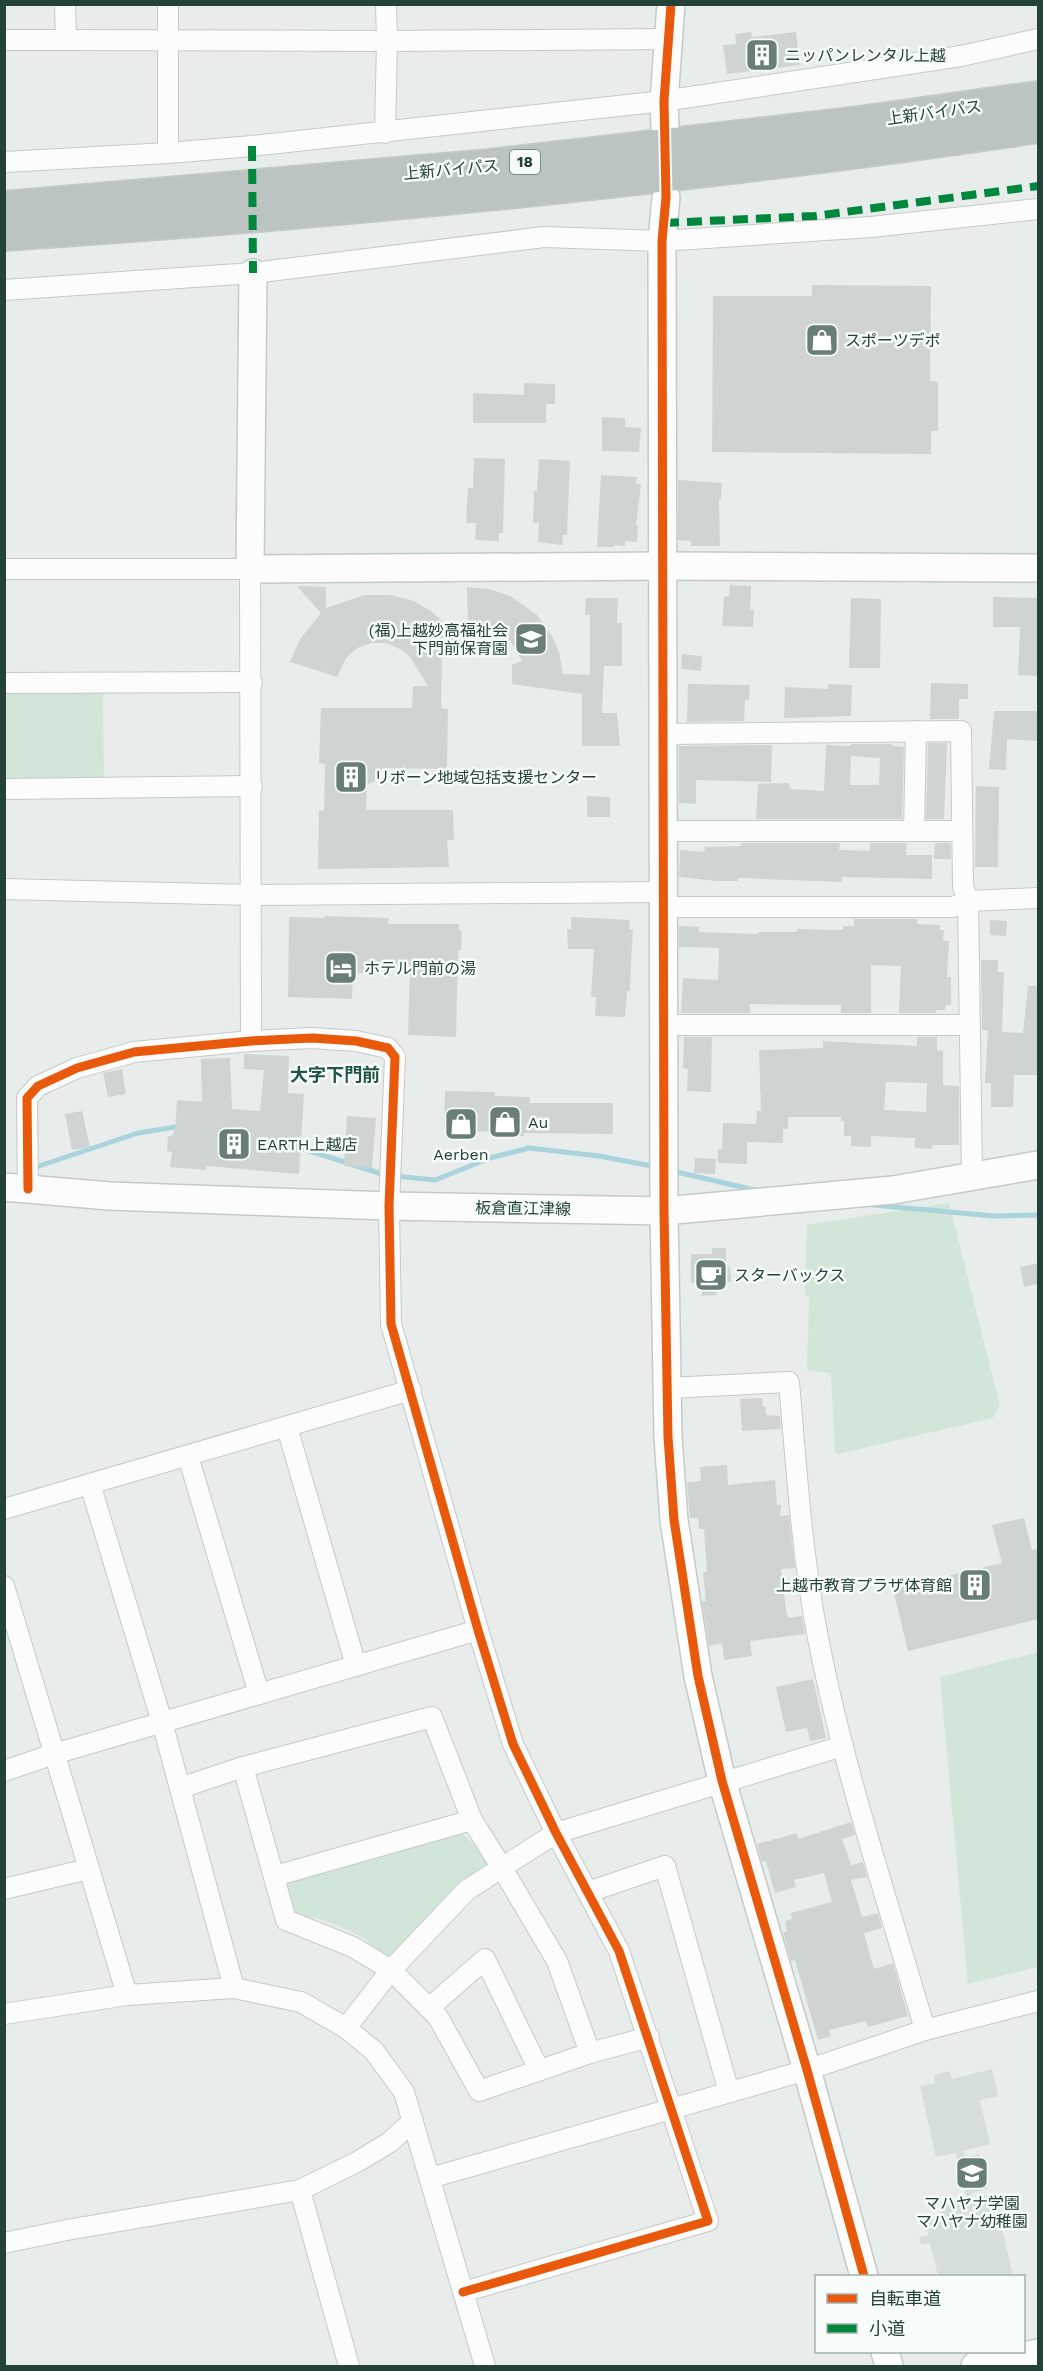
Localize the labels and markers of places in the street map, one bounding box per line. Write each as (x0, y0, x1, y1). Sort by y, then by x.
building icon: ニッパンレンタル上越 (744, 37, 780, 73)
place label: ニッパンレンタル上越 (785, 46, 946, 65)
shop icon: スポーツデポ (804, 322, 840, 358)
place label: スポーツデポ (845, 331, 941, 350)
place label: (福)上越妙高福祉会 下門前保育園 (369, 621, 508, 658)
school or university icon: (福)上越妙高福祉会 下門前保育園 (513, 621, 549, 657)
building icon: リボーン地域包括支援センター (333, 759, 369, 795)
place label: リボーン地域包括支援センター (374, 768, 597, 787)
hotel icon: ホテル門前の湯 (323, 950, 359, 986)
place label: ホテル門前の湯 (364, 959, 476, 978)
shop icon: Au (487, 1104, 523, 1140)
shop icon: Aerben (443, 1106, 479, 1142)
place label: Au (528, 1113, 548, 1132)
building icon: EARTH上越店 (216, 1126, 252, 1162)
place label: EARTH上越店 (257, 1135, 358, 1154)
place label: Aerben (433, 1145, 489, 1164)
cafe icon: スターバックス (693, 1257, 729, 1293)
place label: スターバックス (734, 1266, 845, 1285)
building icon: 上越市教育プラザ体育館 (957, 1567, 993, 1603)
place label: 上越市教育プラザ体育館 (776, 1576, 952, 1595)
school or university icon: マハヤナ学園 マハヤナ幼稚園 (954, 2155, 990, 2191)
place label: マハヤナ学園 マハヤナ幼稚園 (916, 2194, 1028, 2231)

